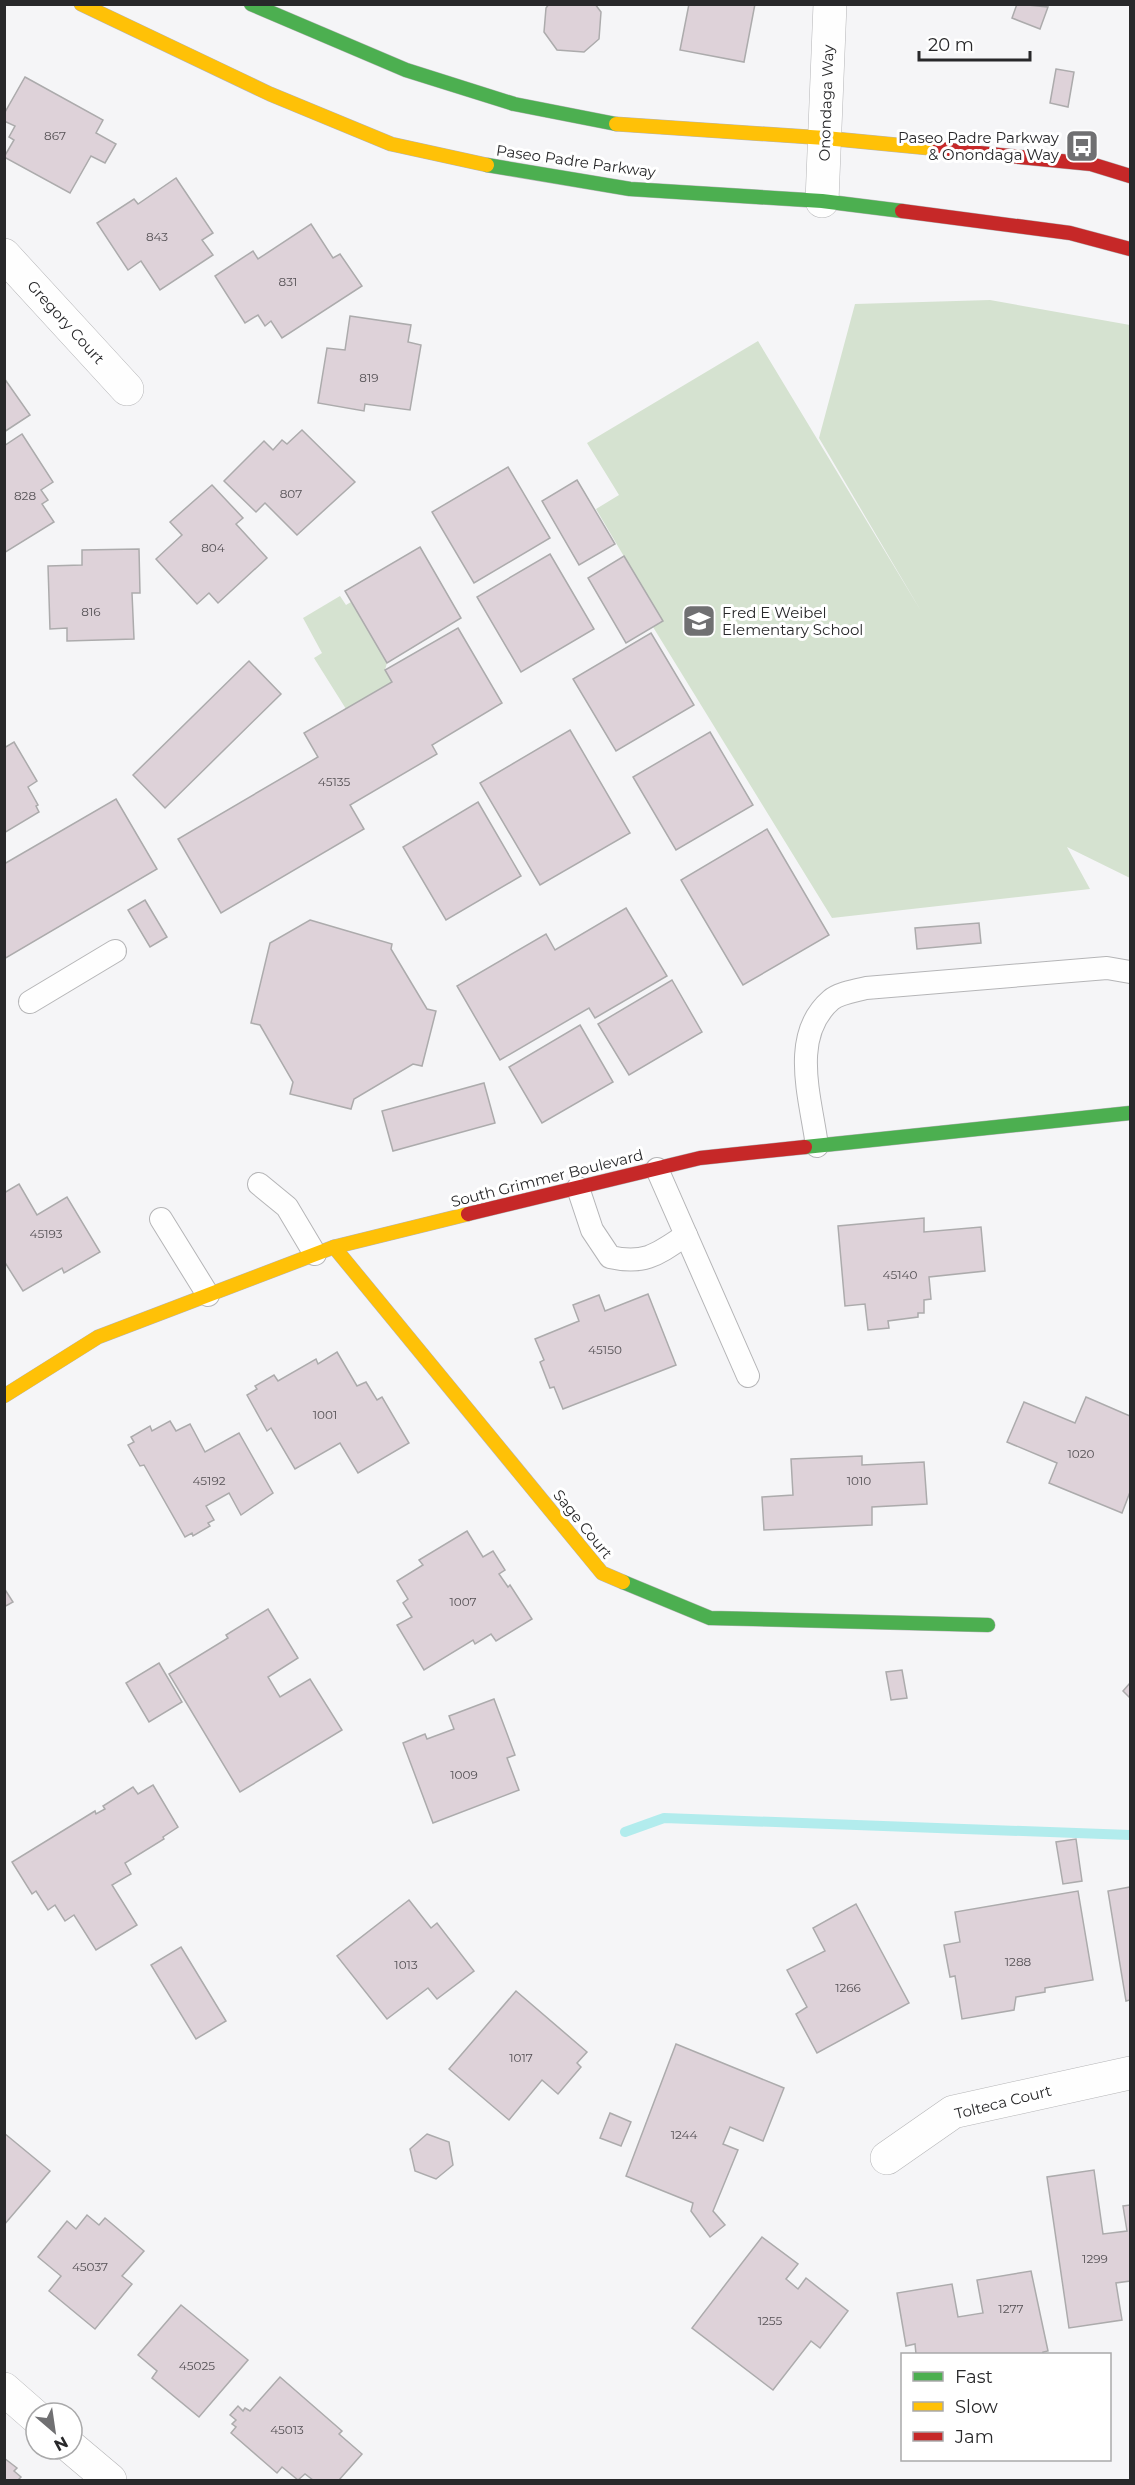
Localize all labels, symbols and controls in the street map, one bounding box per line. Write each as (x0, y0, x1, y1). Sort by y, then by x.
scale bar (919, 24, 1030, 62)
text: 20 m (928, 34, 974, 56)
street label: Onondaga Way (814, 43, 838, 162)
house number: 867 (44, 128, 66, 143)
place label: Paseo Padre Parkway & Onondaga Way (898, 128, 1060, 164)
bus stop icon: Paseo Padre Parkway & Onondaga Way (1064, 128, 1100, 164)
street label: Paseo Padre Parkway (495, 140, 658, 182)
house number: 843 (146, 229, 168, 244)
house number: 831 (279, 274, 297, 289)
street label: Gregory Court (23, 276, 109, 368)
house number: 819 (359, 370, 379, 385)
house number: 807 (280, 486, 302, 501)
house number: 828 (14, 488, 36, 503)
house number: 804 (201, 540, 225, 555)
school or university icon: Fred E Weibel Elementary School (681, 603, 717, 639)
place label: Fred E Weibel Elementary School (722, 603, 863, 639)
house number: 816 (81, 604, 101, 619)
house number: 45135 (318, 774, 350, 789)
street label: South Grimmer Boulevard (449, 1145, 645, 1211)
house number: 45193 (30, 1226, 63, 1241)
house number: 45140 (883, 1267, 918, 1282)
house number: 45150 (588, 1342, 622, 1357)
house number: 1001 (313, 1407, 337, 1422)
house number: 1020 (1067, 1446, 1095, 1461)
house number: 45192 (192, 1473, 226, 1488)
house number: 1010 (847, 1473, 871, 1488)
street label: Sage Court (549, 1486, 617, 1562)
house number: 1007 (449, 1594, 477, 1609)
house number: 1009 (450, 1767, 478, 1782)
house number: 1288 (1005, 1954, 1032, 1969)
house number: 1013 (394, 1957, 418, 1972)
house number: 1266 (835, 1980, 861, 1995)
house number: 1017 (509, 2050, 533, 2065)
street label: Tolteca Court (953, 2081, 1053, 2123)
house number: 1244 (671, 2127, 697, 2142)
house number: 1299 (1082, 2251, 1108, 2266)
house number: 45037 (72, 2259, 108, 2274)
house number: 1277 (998, 2301, 1024, 2316)
house number: 1255 (758, 2313, 783, 2328)
legend (901, 2353, 1111, 2461)
house number: 45025 (179, 2358, 215, 2373)
text: Fast (955, 2366, 993, 2388)
text: Slow (955, 2396, 998, 2418)
north arrow (24, 2401, 84, 2461)
house number: 45013 (270, 2422, 304, 2437)
text: Jam (954, 2426, 994, 2448)
text: N (51, 2432, 71, 2455)

